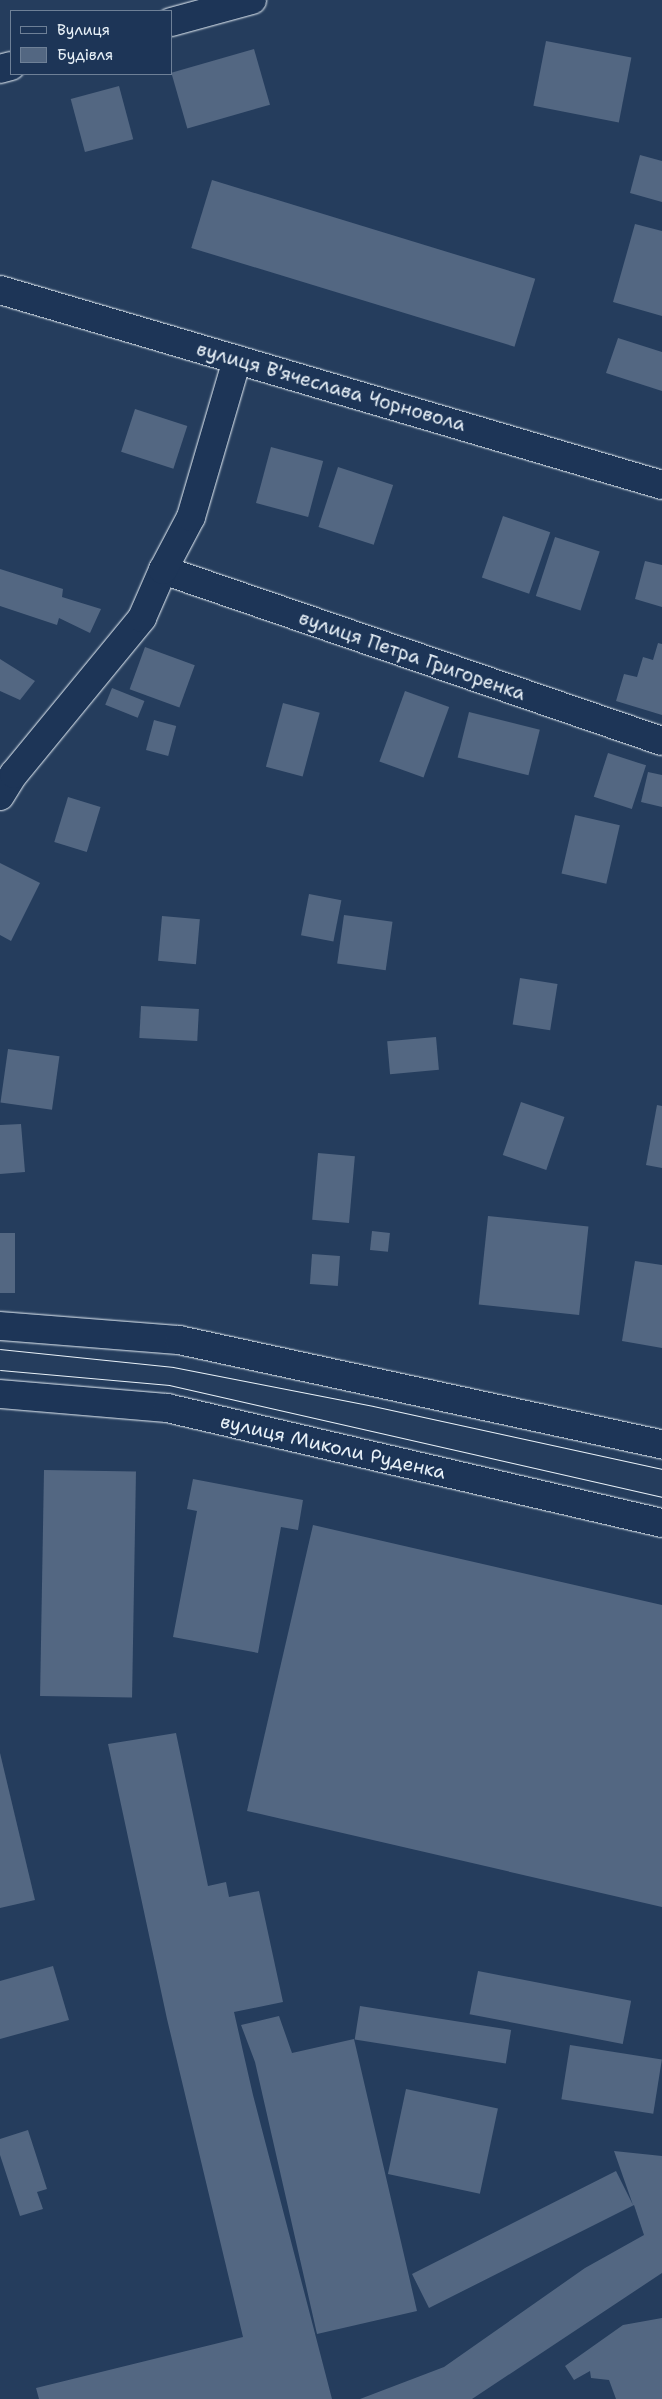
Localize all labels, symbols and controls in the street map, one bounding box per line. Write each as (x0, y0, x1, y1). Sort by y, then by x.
legend (10, 10, 172, 75)
text: Вулиця (57, 20, 110, 40)
text: Будівля (57, 45, 113, 65)
street label: вулиця В'ячеслава Чорновола (194, 338, 468, 436)
street label: вулиця Петра Григоренка (296, 606, 528, 706)
street label: вулиця Миколи Руденка (218, 1410, 448, 1484)

